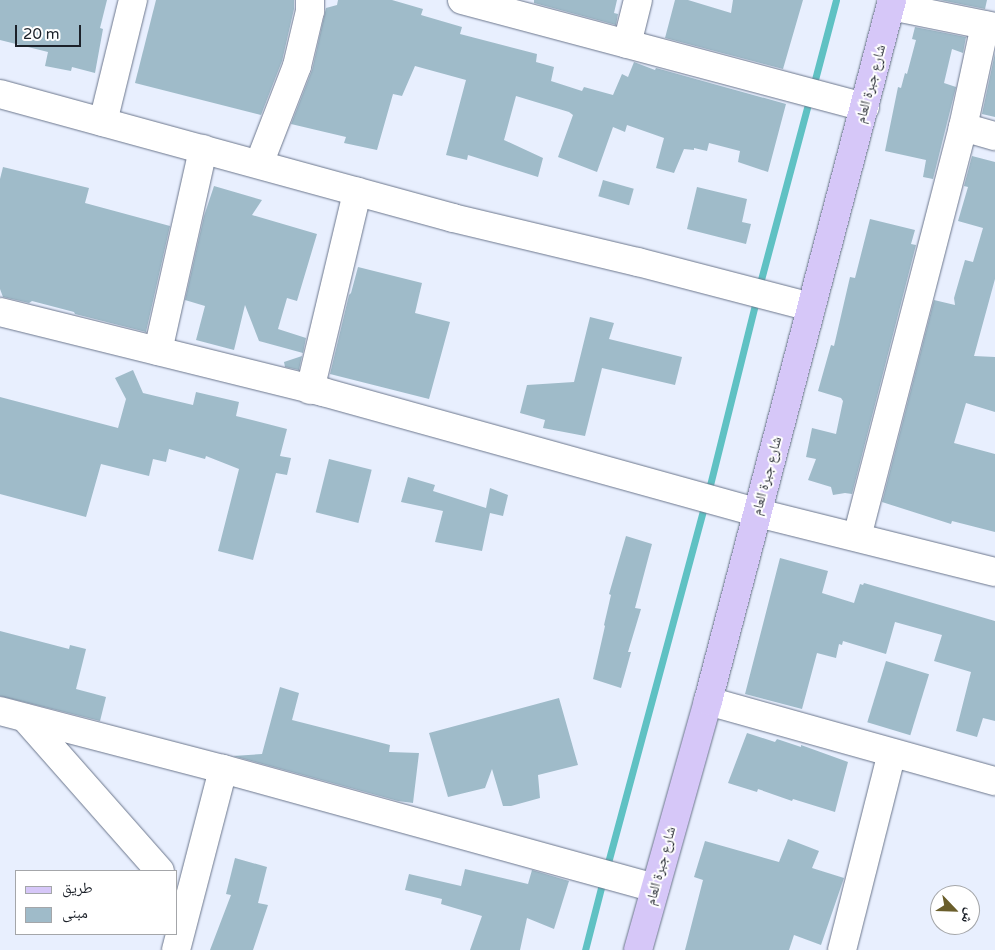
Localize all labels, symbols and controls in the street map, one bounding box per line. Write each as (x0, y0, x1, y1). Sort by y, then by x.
scale bar (18, 15, 84, 47)
text: 20 m (23, 25, 60, 43)
street label: شارع جبرة العام (852, 43, 890, 125)
street label: شارع جبرة العام (748, 435, 786, 517)
street label: شارع جبرة العام (642, 825, 680, 907)
legend (15, 870, 178, 935)
text: طريق (62, 879, 93, 897)
north arrow (930, 885, 980, 935)
text: مبنى (62, 904, 88, 922)
text: ش (957, 906, 979, 926)

